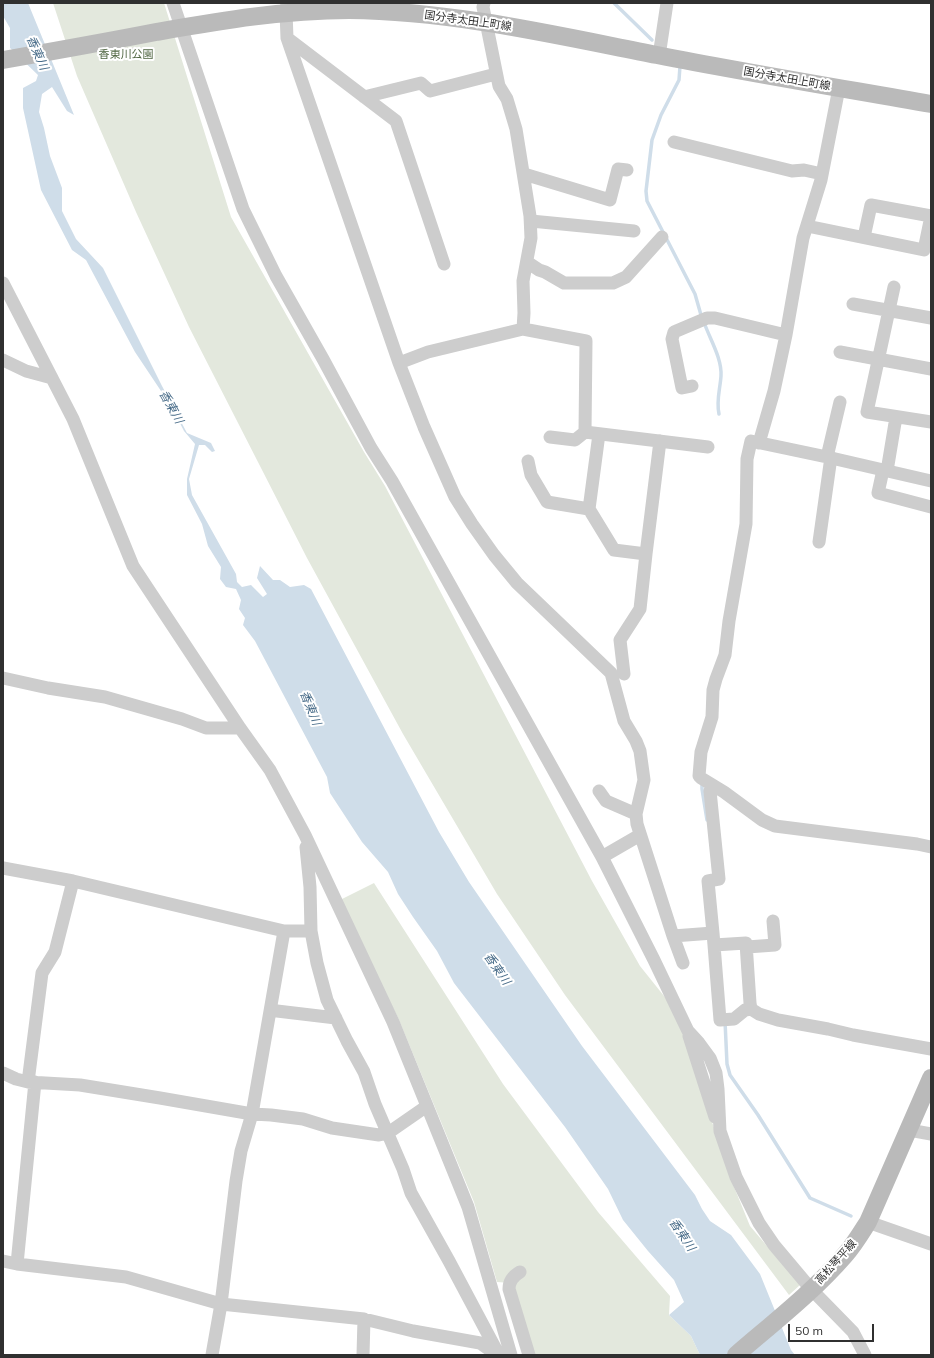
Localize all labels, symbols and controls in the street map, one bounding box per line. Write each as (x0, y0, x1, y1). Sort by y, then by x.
street label: 国分寺太田上町線 (424, 8, 512, 34)
water label: 香東川 (23, 34, 51, 72)
park label: 香東川公園 (99, 48, 153, 62)
street label: 国分寺太田上町線 (743, 65, 831, 93)
water label: 香東川 (156, 388, 186, 426)
water label: 香東川 (297, 689, 323, 727)
water label: 香東川 (481, 950, 513, 988)
water label: 香東川 (666, 1216, 698, 1254)
street label: 高松琴平線 (813, 1237, 859, 1287)
scale bar (790, 1316, 876, 1342)
text: 50 m (795, 1323, 823, 1338)

